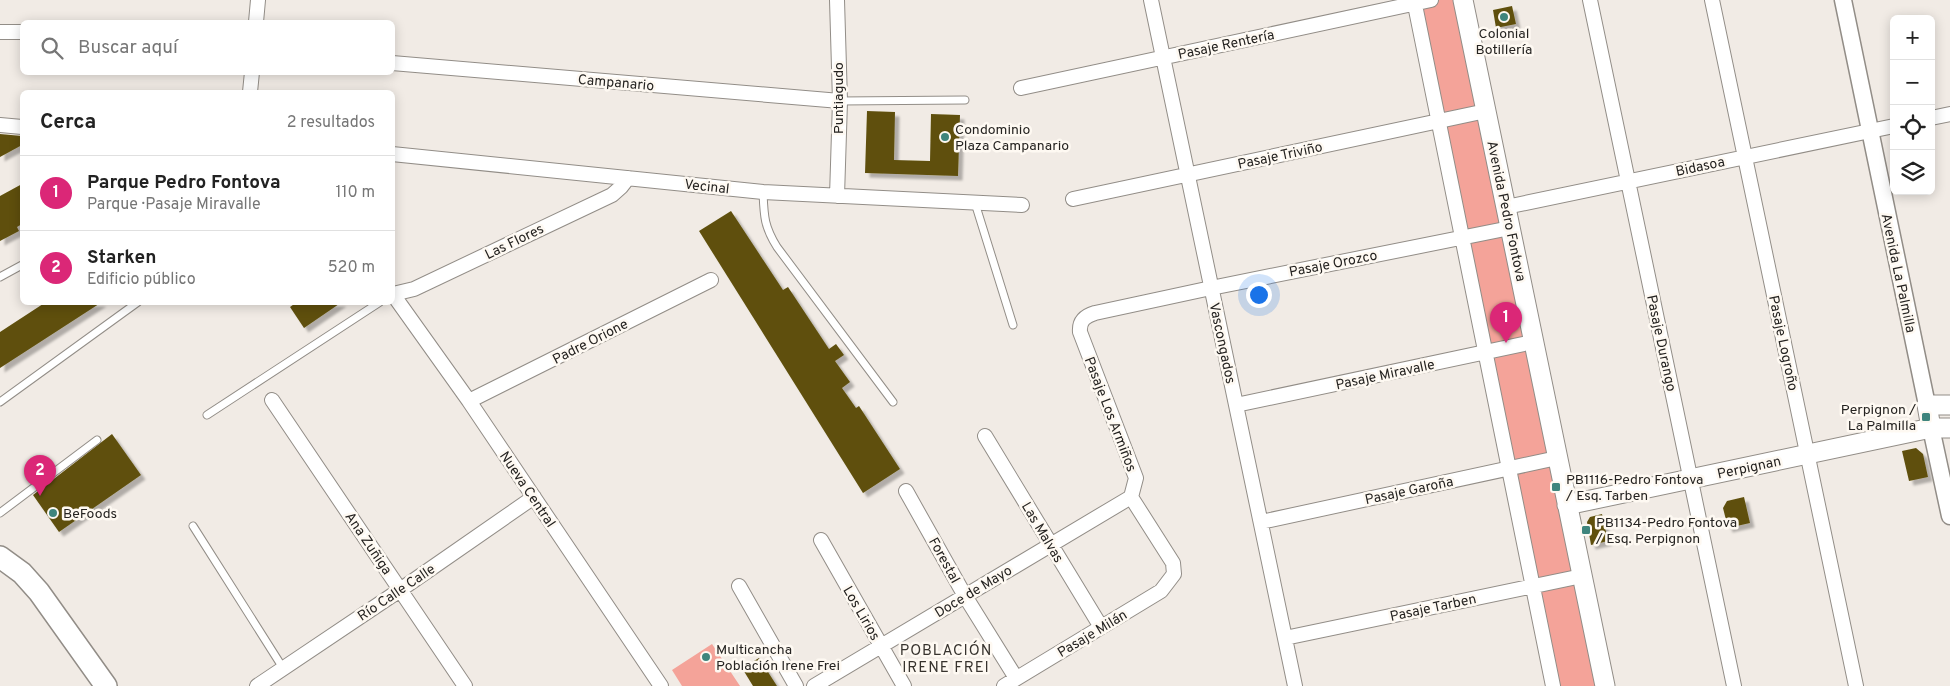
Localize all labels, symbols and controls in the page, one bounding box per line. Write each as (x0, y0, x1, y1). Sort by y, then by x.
marker: Colonial Botillería (1498, 11, 1510, 23)
map controls (1890, 15, 1935, 195)
button: + (1890, 15, 1935, 60)
search box (20, 20, 395, 75)
place label: Colonial Botillería (1476, 26, 1532, 59)
street label: Pasaje Rentería (1177, 27, 1276, 64)
icon: search (38, 34, 66, 62)
text: Buscar aquí (78, 36, 178, 60)
button: − (1890, 60, 1935, 105)
street label: Puntiagudo (831, 62, 848, 134)
street label: Campanario (577, 72, 655, 95)
button: locate (1890, 105, 1935, 150)
text: Cerca (40, 109, 96, 136)
text: 2 resultados (287, 113, 375, 133)
place label: Condominio Plaza Campanario (955, 122, 1069, 155)
marker: Condominio Plaza Campanario (939, 131, 951, 143)
street label: Pasaje Triviño (1236, 139, 1324, 174)
street label: Avenida Pedro Fontova (1482, 139, 1529, 283)
button: layers (1890, 150, 1935, 195)
street label: Bidasoa (1674, 154, 1726, 181)
text: Parque Pedro Fontova (87, 171, 281, 195)
street label: Vecinal (684, 177, 730, 198)
text: 1 (53, 183, 59, 203)
text: 110 m (335, 183, 375, 203)
text: Parque · Pasaje Miravalle (87, 195, 261, 215)
street label: Avenida La Palmilla (1877, 212, 1918, 335)
street label: Las Flores (482, 221, 547, 264)
text: Starken (87, 246, 156, 270)
street label: Pasaje Orozco (1288, 248, 1379, 281)
text: 2 (51, 258, 61, 278)
text: 520 m (328, 258, 375, 278)
text: Edificio público (87, 270, 196, 290)
your location (1246, 282, 1272, 308)
street label: Pasaje Durango (1642, 293, 1679, 393)
street label: Pasaje Logroño (1764, 294, 1801, 393)
street label: Vascongados (1205, 301, 1238, 385)
pin: 1 (1490, 302, 1522, 343)
street label: Padre Orione (550, 316, 631, 369)
street label: Pasaje Los Armiños (1080, 355, 1139, 474)
street label: Pasaje Miravalle (1334, 357, 1436, 394)
place label: Perpignon / La Palmilla (1841, 402, 1916, 435)
marker: Perpignon / La Palmilla (1920, 411, 1932, 423)
street label: Nueva Central (495, 449, 558, 531)
street label: Perpignan (1716, 453, 1783, 484)
pin: 2 (24, 455, 56, 496)
place label: PB1116-Pedro Fontova / Esq. Tarben (1565, 472, 1703, 505)
street label: Pasaje Garoña (1364, 474, 1455, 509)
marker: PB1116-Pedro Fontova / Esq. Tarben (1550, 481, 1562, 493)
street label: Las Malvas (1017, 499, 1066, 566)
place label: BeFoods (63, 506, 117, 523)
marker: BeFoods (47, 507, 59, 519)
street label: Ana Zuñiga (341, 509, 395, 578)
place label: PB1134-Pedro Fontova / Esq. Perpignon (1595, 515, 1737, 548)
marker: PB1134-Pedro Fontova / Esq. Perpignon (1580, 524, 1592, 536)
street label: Forestal (924, 535, 963, 587)
street label: Río Calle Calle (355, 561, 439, 625)
street label: Doce de Mayo (932, 562, 1016, 622)
street label: Los Lirios (838, 584, 883, 644)
street label: Pasaje Tarben (1389, 591, 1478, 626)
street label: Pasaje Milán (1055, 607, 1131, 662)
district label: POBLACIÓN IRENE FREI (900, 640, 992, 678)
place label: Multicancha Población Irene Frei (716, 642, 840, 675)
marker: Multicancha Población Irene Frei (700, 651, 712, 663)

